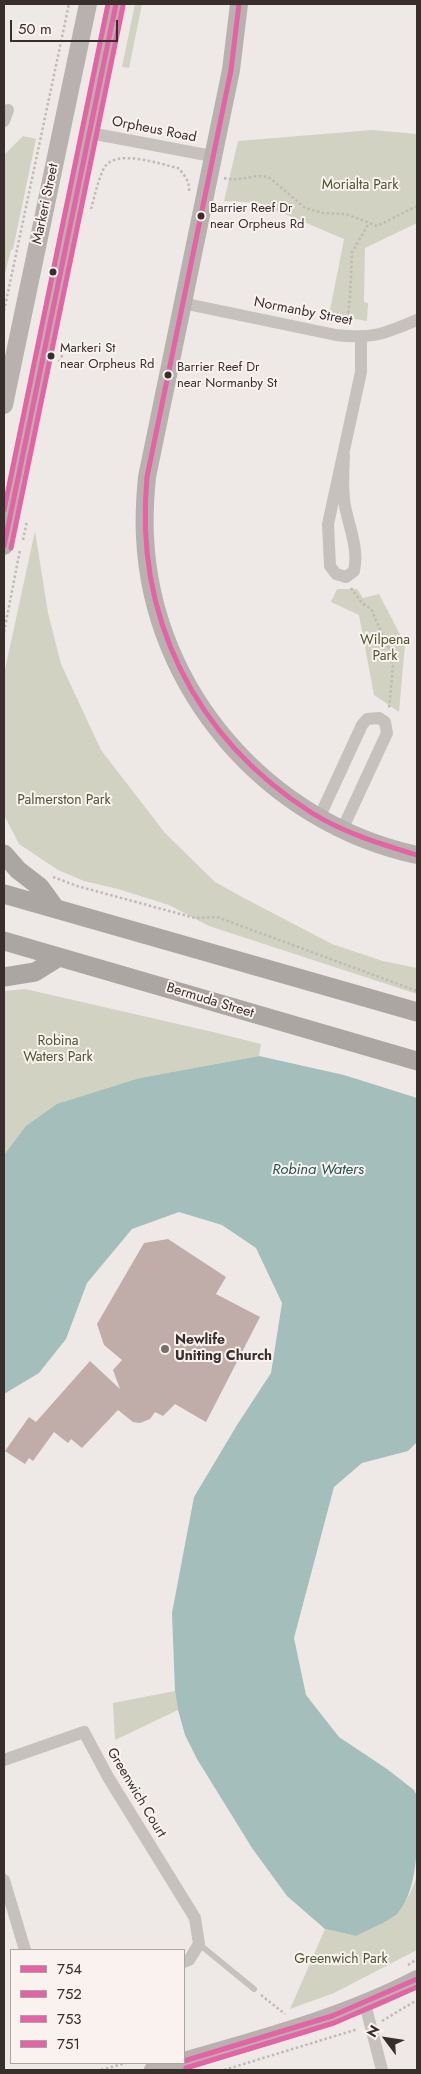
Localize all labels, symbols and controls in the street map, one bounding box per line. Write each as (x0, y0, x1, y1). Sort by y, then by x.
scale bar (12, 10, 120, 42)
text: 50 m (18, 18, 52, 40)
street label: Orpheus Road (110, 114, 198, 146)
street label: Markeri Street (29, 162, 63, 246)
park label: Morialta Park (322, 178, 398, 194)
place label: Barrier Reef Dr near Orpheus Rd (210, 201, 304, 232)
marker: Barrier Reef Dr near Orpheus Rd (196, 211, 206, 221)
unlabelled marker (48, 267, 58, 277)
street label: Normanby Street (252, 294, 354, 330)
place label: Markeri St near Orpheus Rd (60, 341, 154, 372)
marker: Markeri St near Orpheus Rd (46, 351, 56, 361)
place label: Barrier Reef Dr near Normanby St (177, 360, 277, 391)
marker: Barrier Reef Dr near Normanby St (163, 370, 173, 380)
park label: Wilpena Park (360, 633, 410, 666)
park label: Palmerston Park (17, 793, 111, 809)
street label: Bermuda Street (164, 980, 256, 1022)
park label: Robina Waters Park (23, 1034, 93, 1066)
water label: Robina Waters (272, 1161, 364, 1179)
place label: Newlife Uniting Church (175, 1333, 272, 1365)
marker: Newlife Uniting Church (159, 1343, 171, 1355)
street label: Greenwich Court (103, 1745, 169, 1841)
legend (10, 1949, 185, 2064)
park label: Greenwich Park (294, 1952, 388, 1968)
text: 754 (57, 1958, 82, 1980)
text: 752 (57, 1983, 82, 2005)
text: 753 (57, 2008, 82, 2030)
north arrow (361, 2014, 411, 2064)
text: N (362, 2021, 385, 2041)
text: 751 (57, 2033, 80, 2055)

